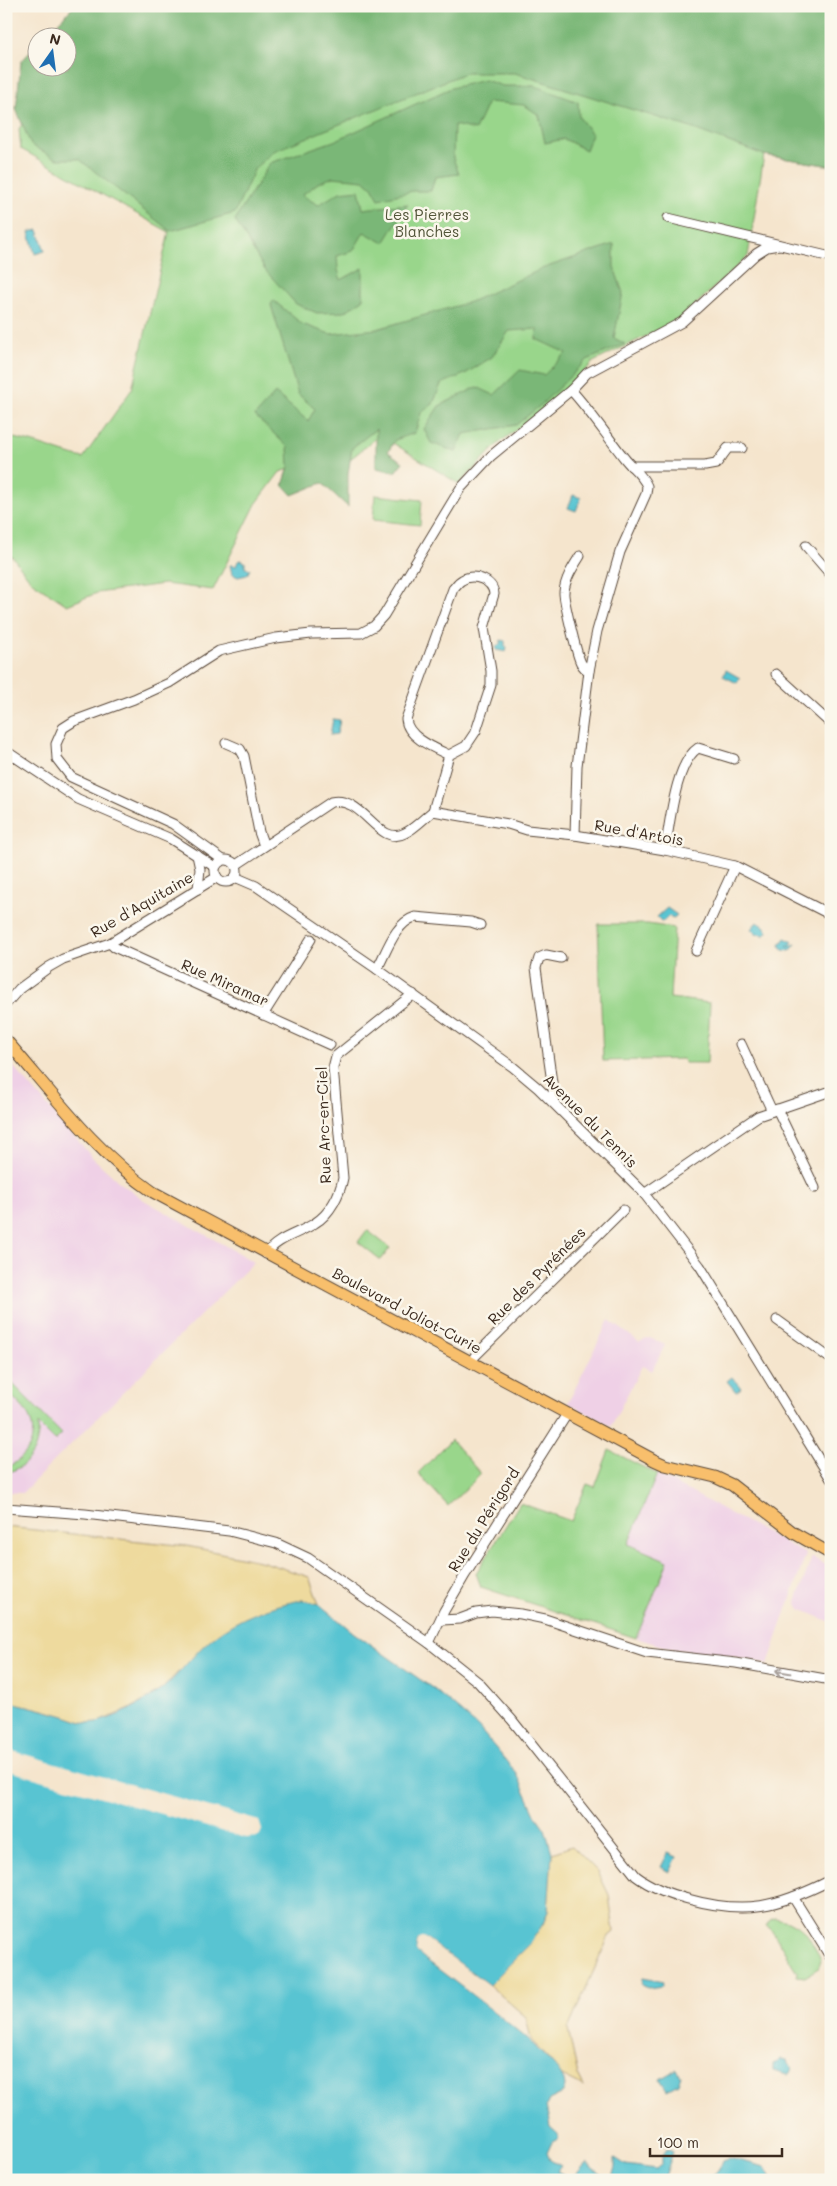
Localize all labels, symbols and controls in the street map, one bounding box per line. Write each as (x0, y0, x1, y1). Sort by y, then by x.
north arrow (28, 28, 78, 78)
text: N (48, 28, 63, 49)
park label: Les Pierres Blanches (385, 204, 469, 241)
street label: Rue d'Artois (593, 814, 685, 850)
street label: Rue d'Aquitaine (86, 867, 197, 942)
street label: Rue Miramar (178, 954, 272, 1010)
street label: Rue Arc-en-Ciel (311, 1066, 335, 1184)
street label: Avenue du Tennis (539, 1069, 642, 1172)
street label: Rue des Pyrénées (483, 1222, 590, 1329)
street label: Boulevard Joliot-Curie (329, 1262, 486, 1358)
street label: Rue du Périgord (443, 1463, 523, 1575)
one-way arrow (776, 1666, 792, 1676)
scale bar (650, 2126, 782, 2158)
text: 100 m (657, 2132, 699, 2152)

